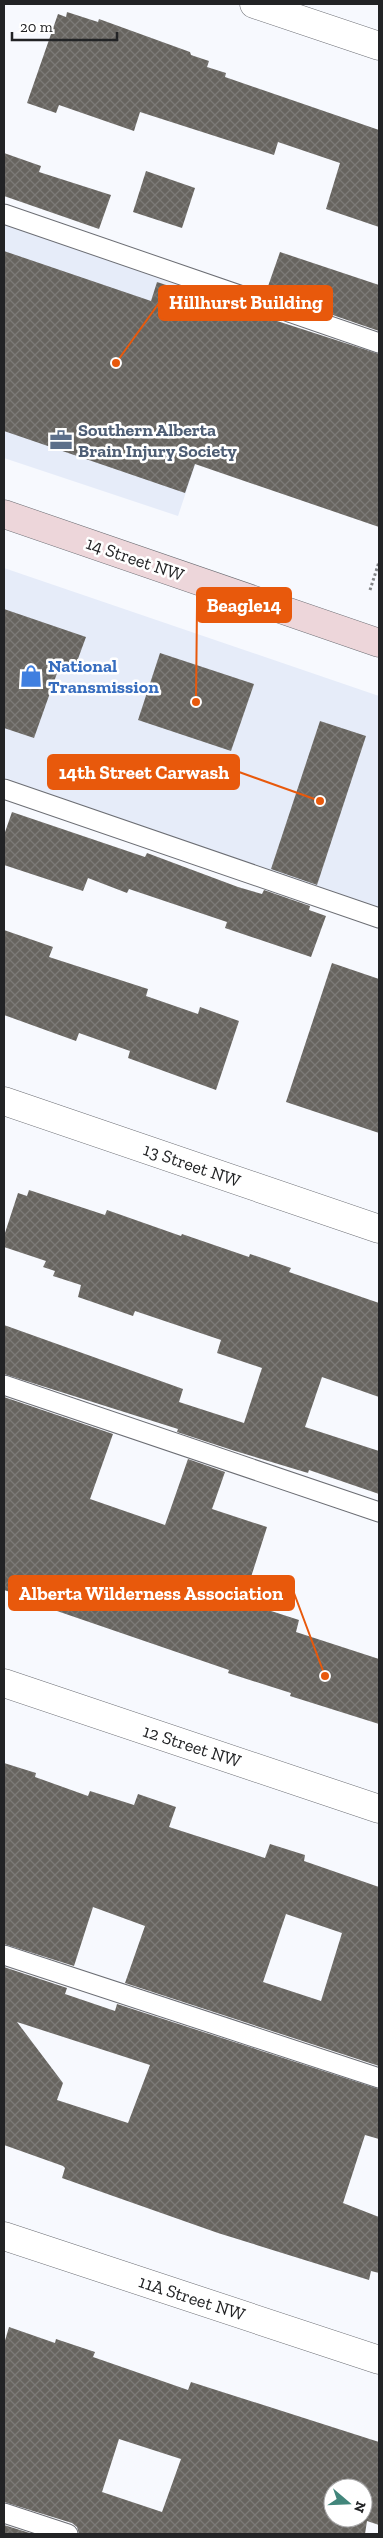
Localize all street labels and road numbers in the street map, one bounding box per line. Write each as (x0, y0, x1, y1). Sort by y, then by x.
street label: 14 Street NW (83, 532, 187, 586)
street label: 13 Street NW (140, 1138, 244, 1192)
street label: 12 Street NW (140, 1720, 244, 1772)
street label: 11A Street NW (136, 2270, 248, 2326)

